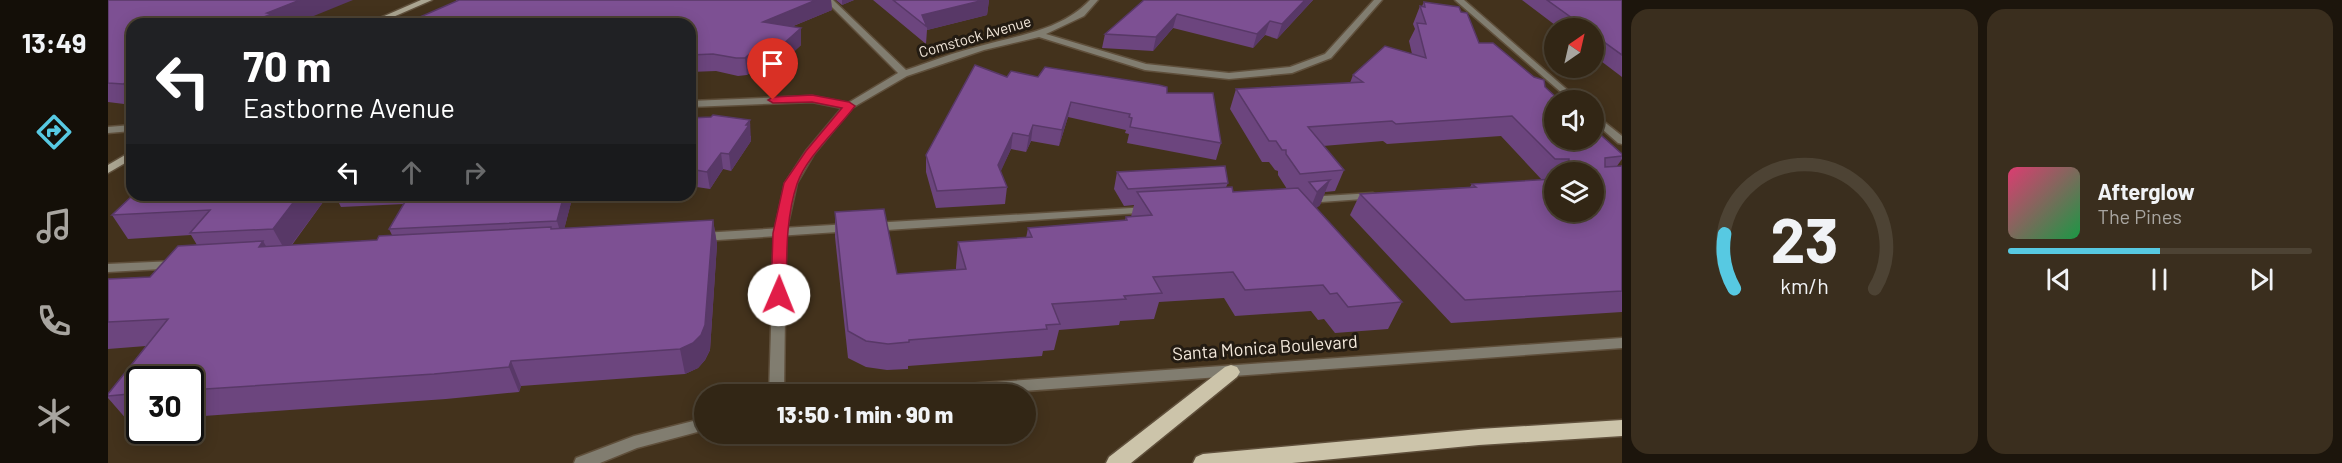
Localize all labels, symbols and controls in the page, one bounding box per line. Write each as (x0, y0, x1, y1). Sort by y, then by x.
street label: Comstock Avenue (916, 11, 1033, 61)
north arrow (1544, 18, 1604, 78)
map controls (1544, 18, 1604, 222)
text: 13:49 (22, 26, 86, 58)
pin (747, 38, 798, 100)
text: 70 m (243, 40, 331, 90)
icon: left (144, 42, 222, 120)
icon: arrive (756, 47, 789, 80)
button: sound (1544, 90, 1604, 150)
text: Eastborne Avenue (243, 91, 455, 123)
icon: directions (33, 111, 75, 153)
icon: left (332, 156, 365, 189)
icon: ahead (395, 156, 428, 189)
icon: right (458, 156, 491, 189)
button: layers (1544, 162, 1604, 222)
text: Afterglow (2098, 178, 2195, 204)
text: 23 (1770, 201, 1838, 275)
text: The Pines (2098, 204, 2182, 228)
icon: music (33, 205, 75, 247)
position arrow (747, 263, 811, 327)
icon: previous (2042, 263, 2075, 296)
icon: pause (2143, 263, 2176, 296)
icon: next (2245, 263, 2278, 296)
text: km/h (1780, 273, 1829, 298)
icon: phone (33, 300, 75, 342)
street label: Santa Monica Boulevard (1171, 330, 1358, 364)
speed limit sign: 30 (126, 366, 204, 444)
icon: climate (33, 395, 75, 437)
text: 13:50 · 1 min · 90 m (777, 401, 953, 427)

